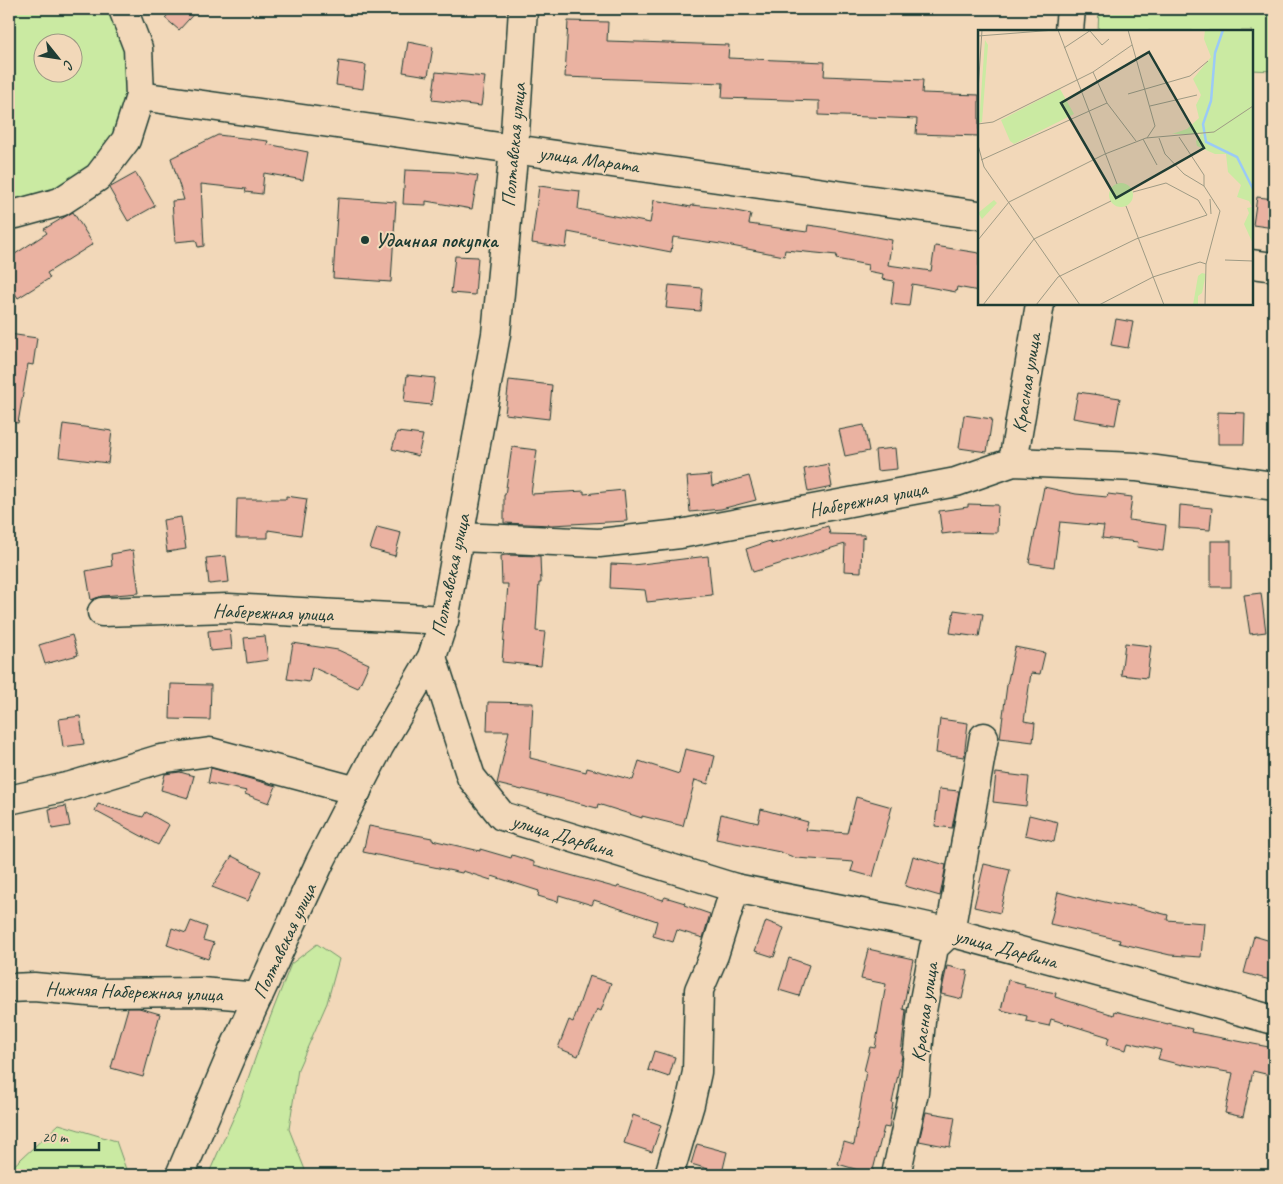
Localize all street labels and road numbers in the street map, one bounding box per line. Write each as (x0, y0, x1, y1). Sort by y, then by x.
street label: Полтавская улица (496, 81, 531, 208)
street label: улица Марата (537, 140, 642, 179)
street label: Красная улица (1006, 330, 1047, 434)
street label: Набережная улица (807, 475, 931, 523)
street label: Полтавская улица (425, 510, 476, 638)
street label: Набережная улица (213, 598, 335, 627)
street label: улица Дарвина (508, 808, 619, 863)
street label: Полтавская улица (247, 878, 323, 1003)
street label: улица Дарвина (951, 923, 1062, 975)
street label: Красная улица (905, 959, 944, 1063)
street label: Нижняя Набережная улица (45, 976, 225, 1007)

